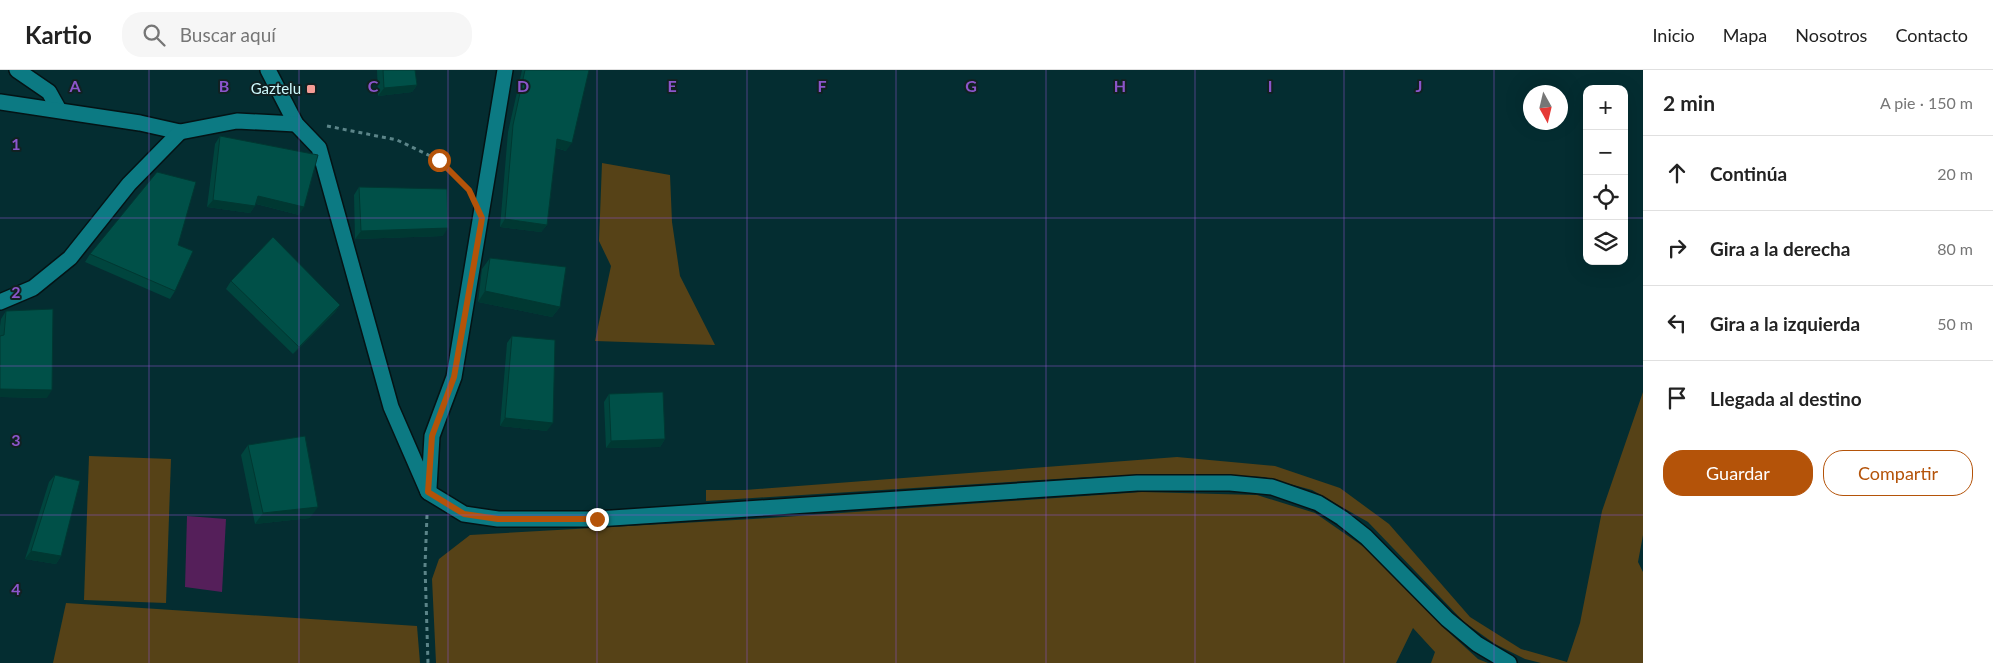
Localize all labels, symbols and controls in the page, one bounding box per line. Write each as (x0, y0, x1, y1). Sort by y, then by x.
search box (122, 12, 472, 57)
text: Kartio (25, 20, 92, 49)
icon: search (140, 21, 168, 49)
text: Buscar aquí (180, 23, 276, 46)
text: Inicio (1652, 24, 1695, 46)
text: Mapa (1723, 24, 1767, 46)
text: Nosotros (1795, 24, 1867, 46)
text: Contacto (1895, 24, 1968, 46)
text: A (68, 76, 81, 95)
text: B (219, 76, 229, 95)
text: C (368, 76, 379, 95)
text: D (517, 76, 529, 95)
text: E (667, 76, 677, 95)
text: F (817, 76, 827, 95)
text: G (965, 76, 977, 95)
text: H (1114, 76, 1126, 95)
text: I (1268, 76, 1272, 95)
text: J (1416, 76, 1422, 95)
place label: Gaztelu (251, 79, 301, 97)
marker: Gaztelu (305, 83, 317, 95)
north arrow (1523, 85, 1568, 130)
map controls (1583, 85, 1628, 265)
button: + (1583, 85, 1628, 130)
text: 2 min (1663, 90, 1715, 115)
text: A pie · 150 m (1880, 93, 1973, 112)
button: − (1583, 130, 1628, 175)
text: 1 (11, 134, 21, 153)
route start (428, 149, 451, 172)
icon: ahead (1663, 159, 1691, 187)
text: Continúa (1710, 162, 1787, 185)
text: 20 m (1937, 164, 1973, 183)
button: locate (1583, 175, 1628, 220)
button: layers (1583, 220, 1628, 265)
icon: right (1663, 234, 1691, 262)
text: Gira a la derecha (1710, 237, 1850, 260)
text: 80 m (1937, 239, 1973, 258)
text: 2 (11, 282, 21, 301)
icon: left (1663, 309, 1691, 337)
text: Gira a la izquierda (1710, 312, 1860, 335)
text: 50 m (1937, 314, 1973, 333)
icon: arrive (1663, 384, 1691, 412)
text: Llegada al destino (1710, 387, 1862, 410)
text: 3 (11, 430, 21, 449)
button: Guardar (1663, 450, 1813, 496)
button: Compartir (1823, 450, 1973, 496)
route end (586, 508, 609, 531)
text: 4 (11, 579, 21, 598)

